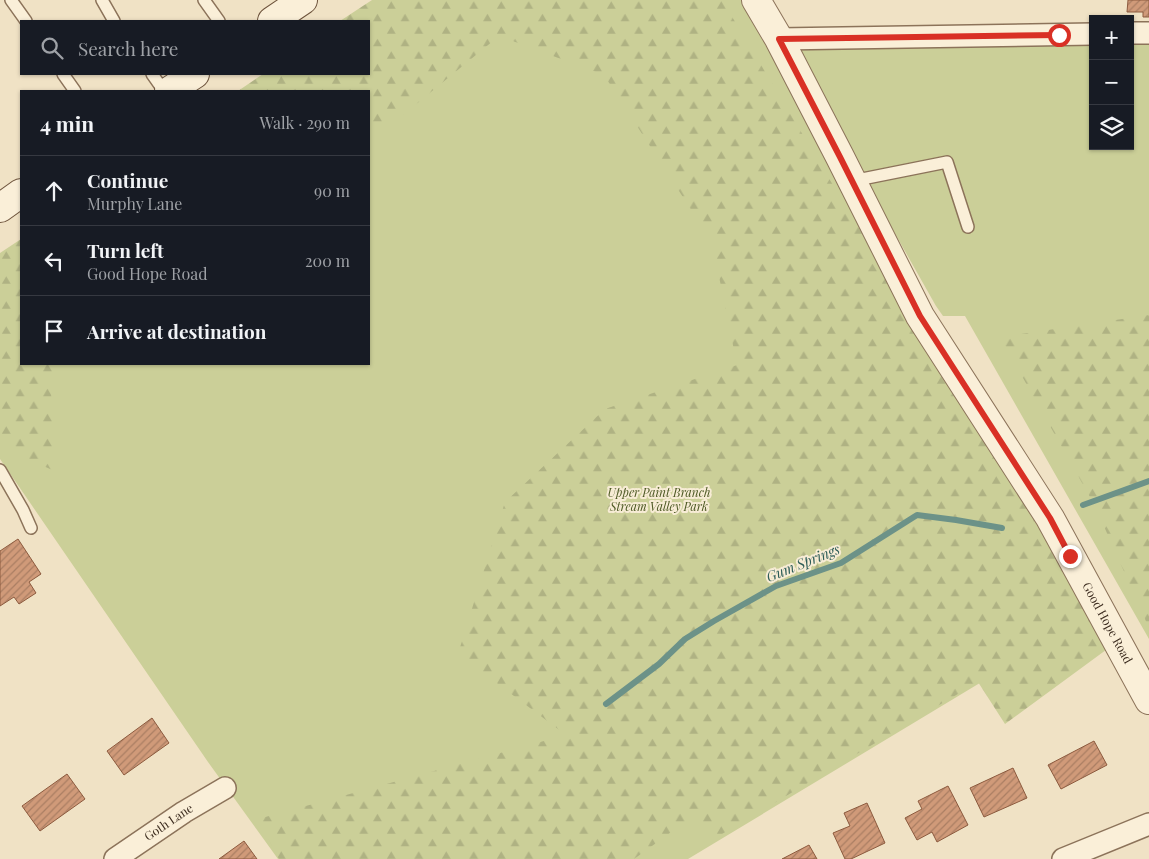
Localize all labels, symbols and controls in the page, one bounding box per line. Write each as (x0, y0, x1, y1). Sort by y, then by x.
map controls (1089, 15, 1134, 150)
button: + (1089, 15, 1134, 60)
search box (20, 20, 370, 75)
route start (1048, 24, 1071, 47)
icon: search (38, 34, 66, 62)
text: Search here (78, 35, 178, 61)
button: − (1089, 60, 1134, 105)
button: layers (1089, 105, 1134, 150)
text: 4 min (40, 109, 94, 137)
text: Walk · 290 m (259, 112, 350, 133)
text: Continue (87, 167, 168, 193)
icon: ahead (40, 177, 68, 205)
text: 90 m (314, 180, 350, 201)
text: Murphy Lane (87, 193, 182, 214)
text: Turn left (87, 237, 164, 263)
icon: left (40, 247, 68, 275)
text: 200 m (305, 250, 350, 271)
text: Good Hope Road (87, 263, 207, 284)
icon: arrive (40, 317, 68, 345)
text: Arrive at destination (87, 318, 267, 344)
park label: Upper Paint Branch Stream Valley Park (608, 484, 710, 514)
water label: Gum Springs (763, 539, 843, 586)
route end (1059, 545, 1082, 568)
street label: Good Hope Road (1079, 579, 1137, 666)
street label: Goth Lane (141, 800, 196, 844)

